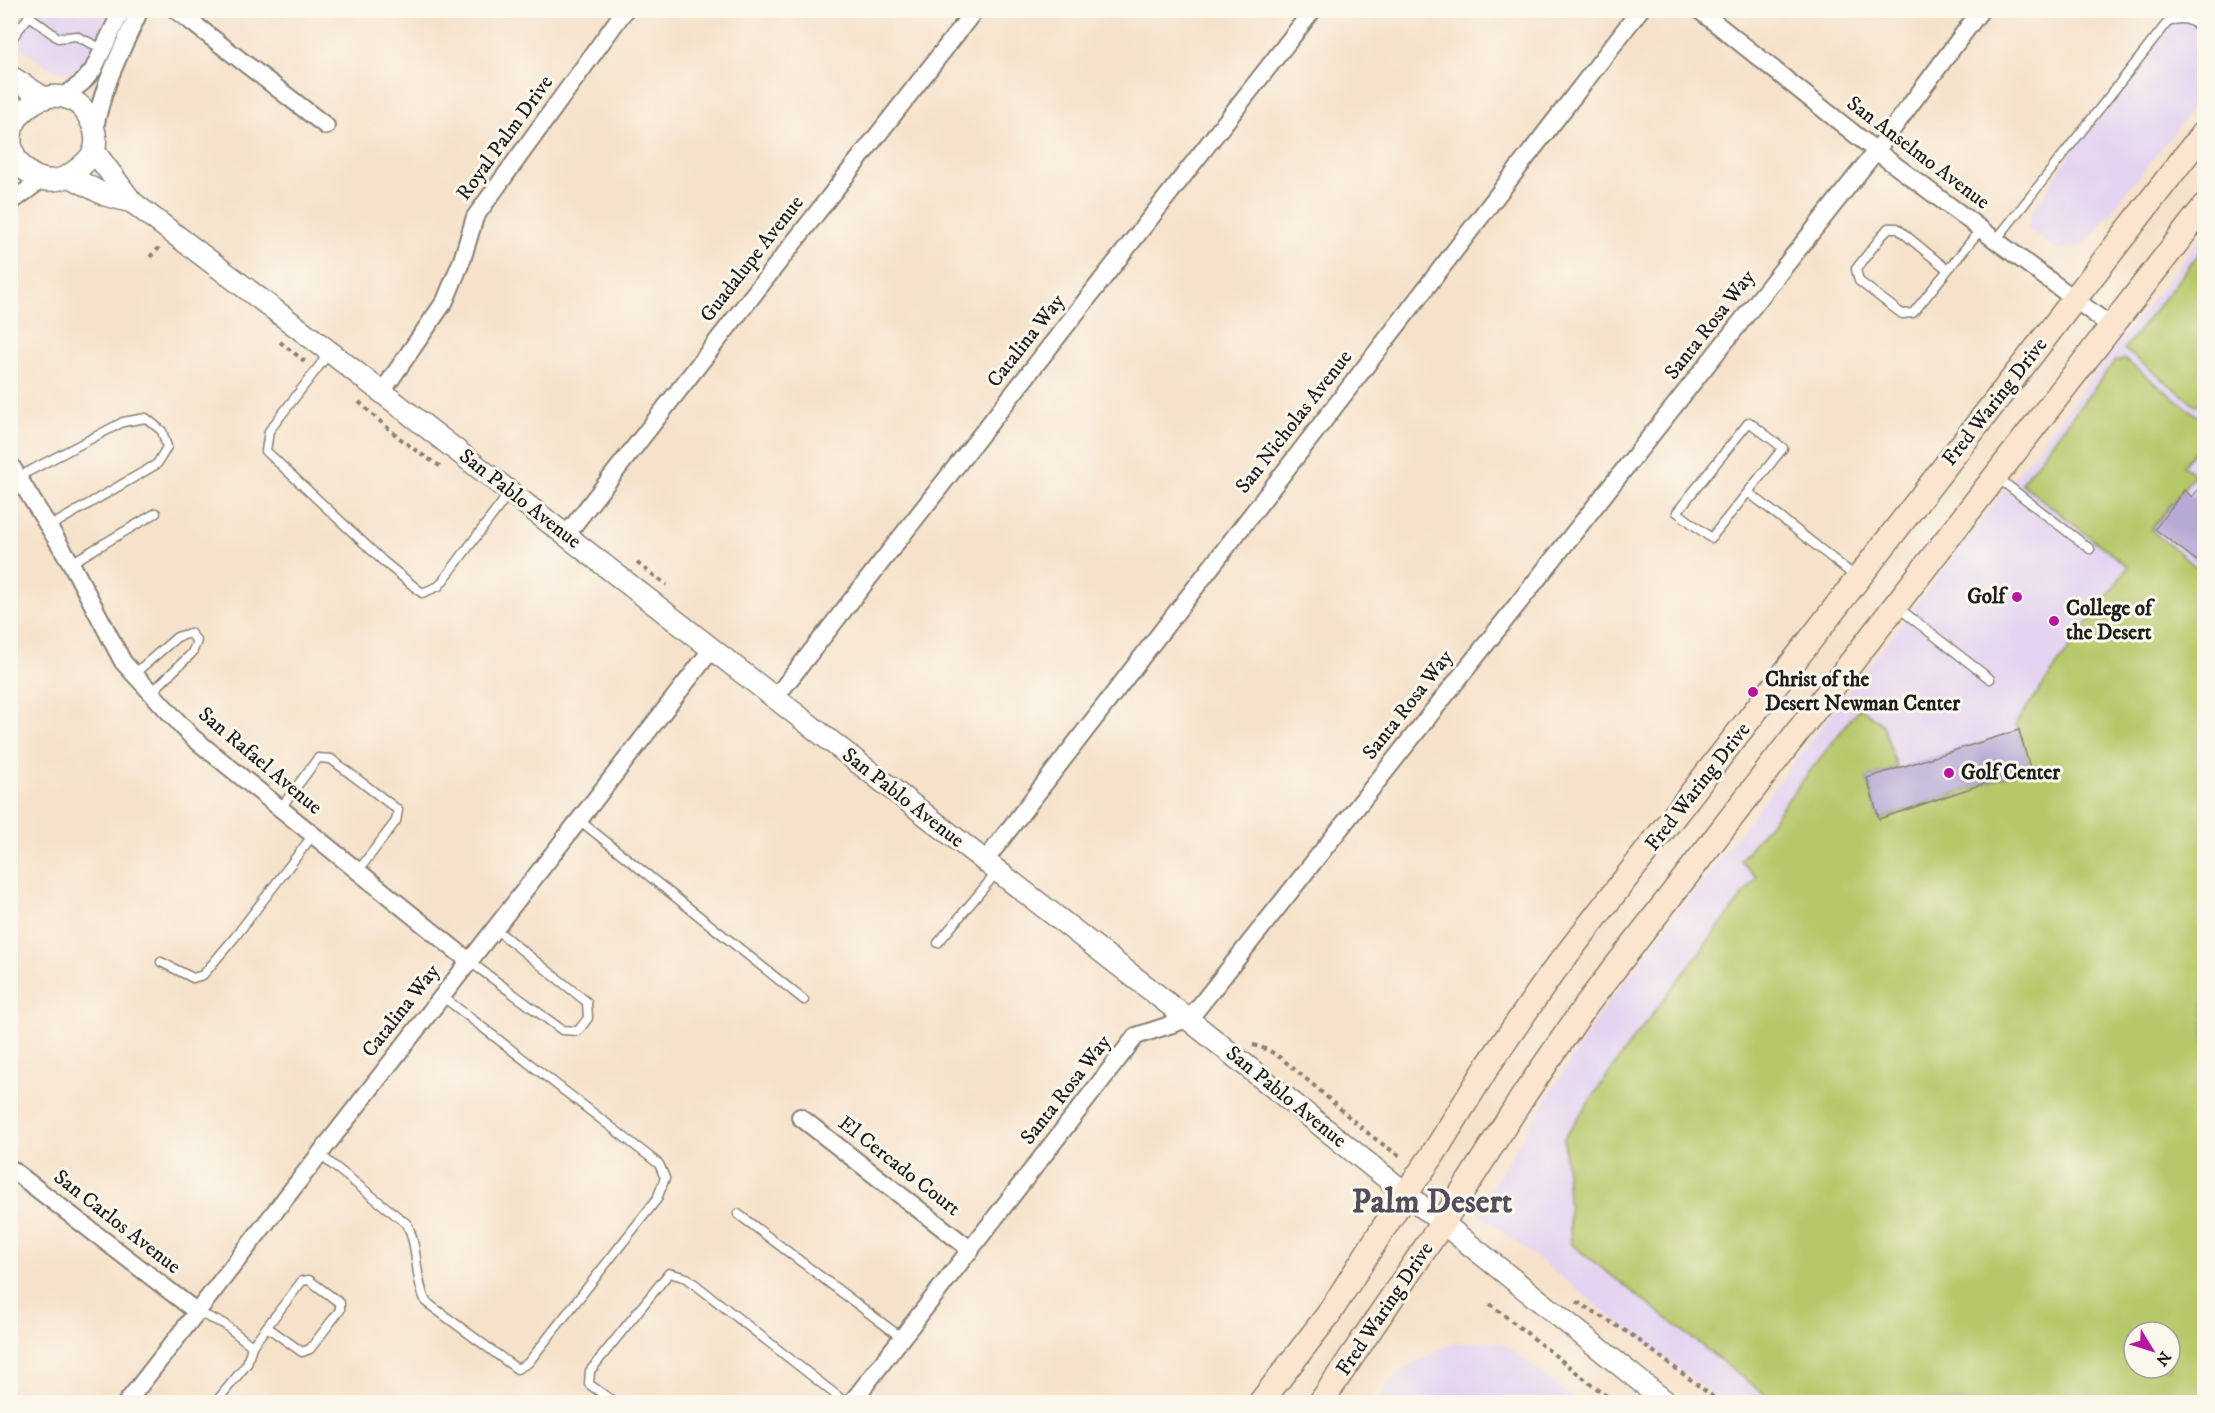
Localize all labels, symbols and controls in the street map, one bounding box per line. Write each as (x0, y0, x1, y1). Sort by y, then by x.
street label: Royal Palm Drive (451, 70, 559, 206)
street label: San Anselmo Avenue (1841, 91, 1995, 216)
street label: Guadalupe Avenue (694, 190, 810, 328)
street label: Santa Rosa Way (1659, 264, 1762, 385)
street label: Catalina Way (981, 288, 1071, 393)
street label: Fred Waring Drive (1937, 332, 2053, 471)
street label: San Nicholas Avenue (1230, 345, 1358, 499)
street label: San Pablo Avenue (454, 443, 586, 555)
place label: Golf (1967, 584, 2008, 610)
marker: Golf (2010, 590, 2024, 604)
place label: College of the Desert (2066, 596, 2155, 646)
marker: College of the Desert (2047, 614, 2061, 628)
street label: Santa Rosa Way (1357, 644, 1460, 765)
place label: Christ of the Desert Newman Center (1765, 667, 1961, 717)
marker: Christ of the Desert Newman Center (1746, 685, 1760, 699)
street label: San Rafael Avenue (193, 702, 328, 821)
street label: Fred Waring Drive (1640, 717, 1756, 856)
street label: San Pablo Avenue (837, 742, 969, 854)
place label: Golf Center (1961, 760, 2061, 786)
marker: Golf Center (1942, 766, 1956, 780)
street label: Catalina Way (356, 958, 446, 1063)
street label: Santa Rosa Way (1015, 1029, 1118, 1150)
street label: San Pablo Avenue (1220, 1040, 1352, 1154)
street label: El Cercado Court (833, 1110, 966, 1222)
street label: San Carlos Avenue (48, 1164, 186, 1280)
district label: Palm Desert (1352, 1182, 1513, 1223)
street label: Fred Waring Drive (1331, 1237, 1440, 1381)
north arrow (2122, 1320, 2182, 1380)
text: N (2151, 1347, 2175, 1370)

